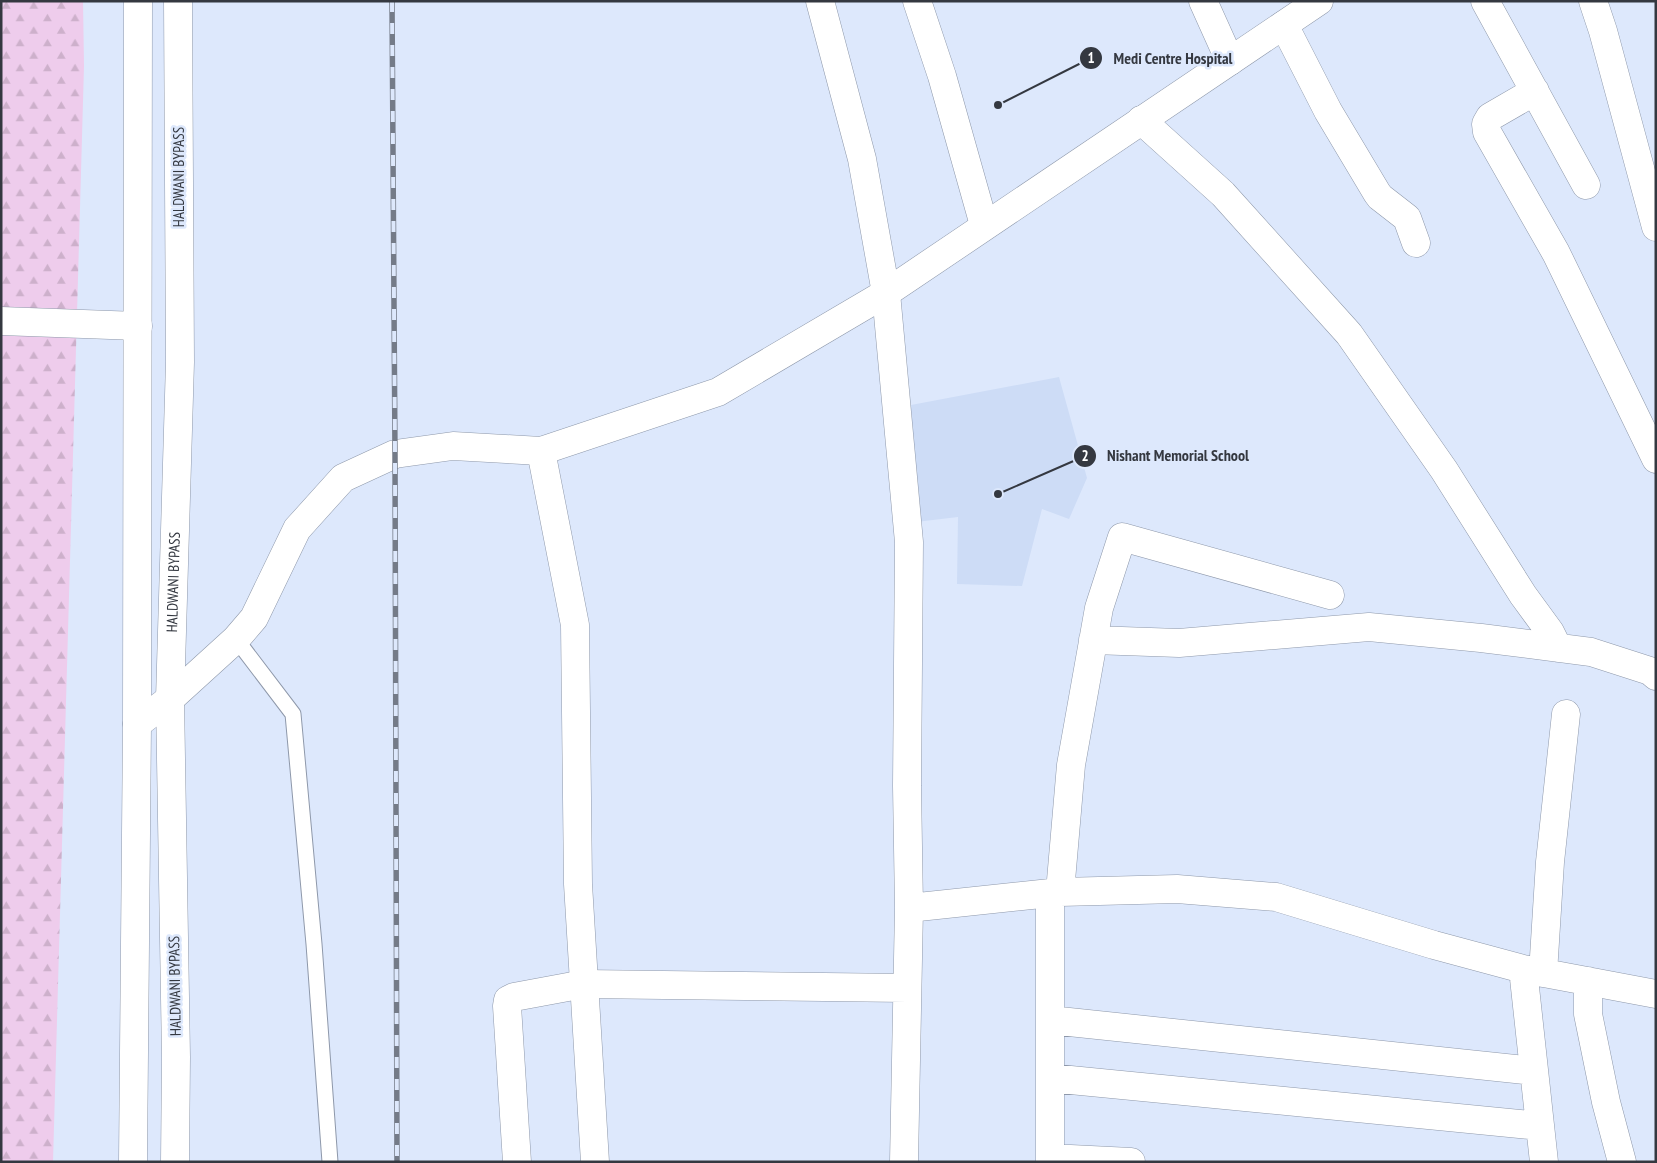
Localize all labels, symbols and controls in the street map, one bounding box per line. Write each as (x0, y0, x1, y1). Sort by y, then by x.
callout: Medi Centre Hospital (1078, 42, 1242, 73)
text: 1 (1087, 48, 1095, 67)
text: Medi Centre Hospital (1114, 48, 1232, 68)
street label: HALDWANI BYPASS (169, 127, 188, 227)
callout: Nishant Memorial School (1072, 440, 1259, 471)
text: Nishant Memorial School (1107, 445, 1249, 465)
text: 2 (1081, 446, 1089, 465)
street label: HALDWANI BYPASS (162, 532, 184, 633)
street label: HALDWANI BYPASS (164, 936, 185, 1036)

